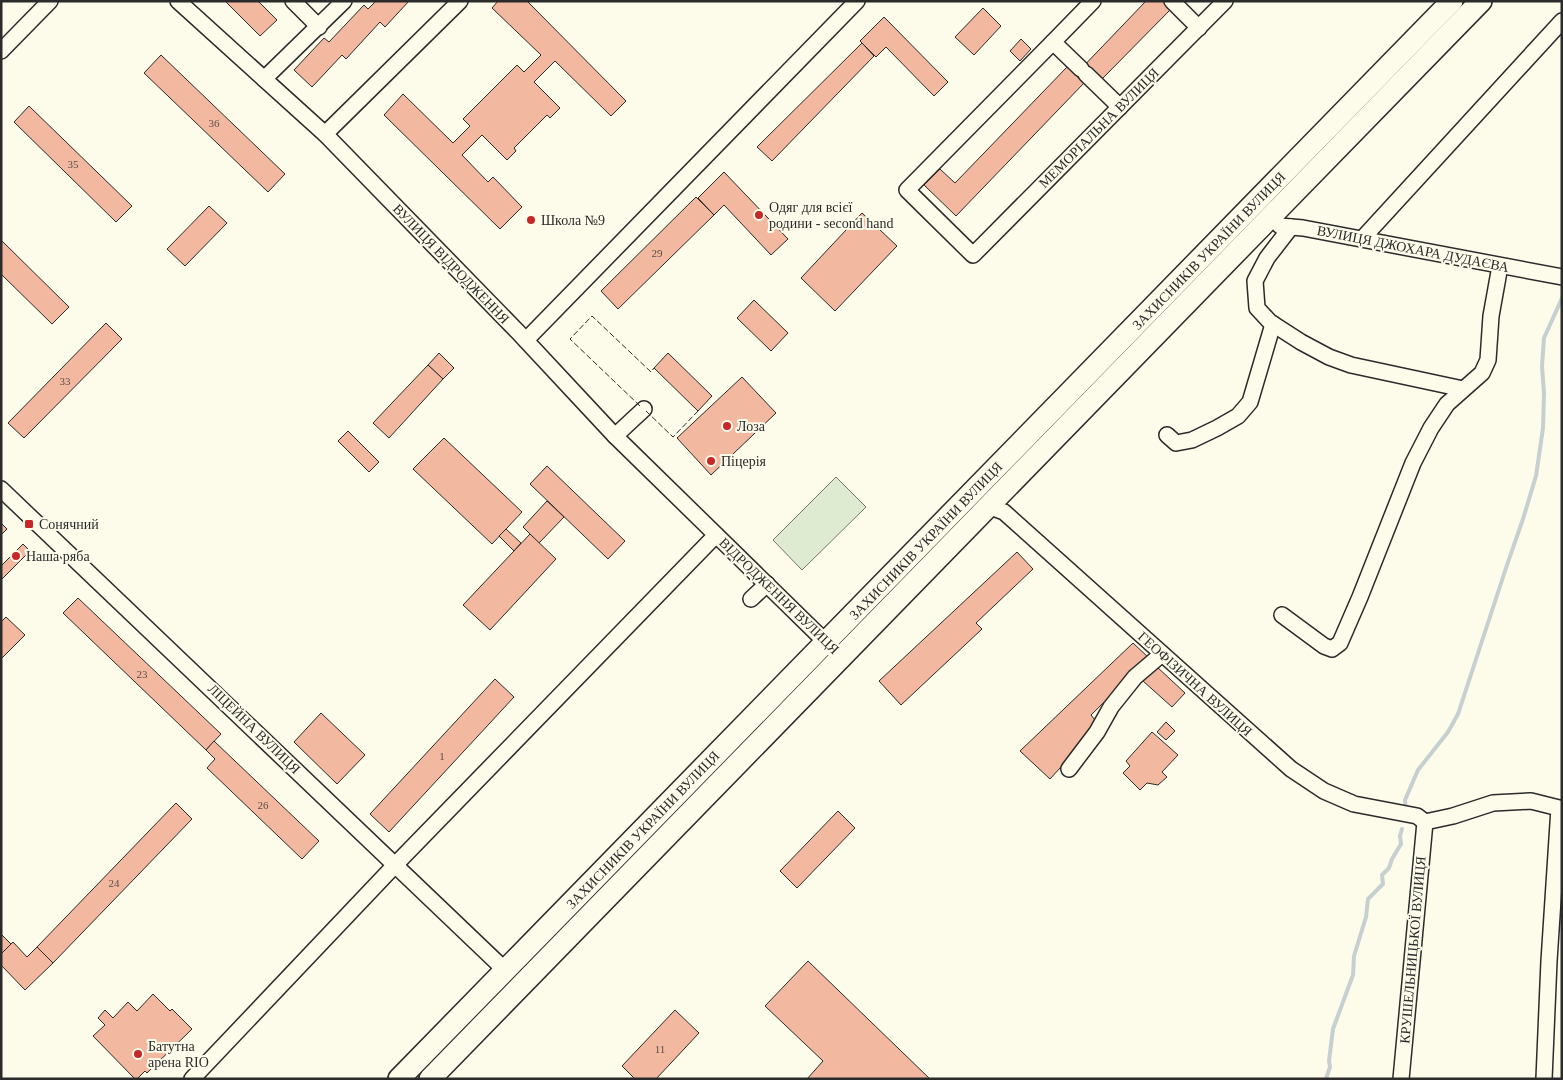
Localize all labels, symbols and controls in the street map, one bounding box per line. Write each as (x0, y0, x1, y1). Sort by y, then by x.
street label: МЕМОРІАЛЬНА ВУЛИЦЯ (1036, 65, 1162, 191)
house number: 36 (209, 117, 220, 129)
house number: 35 (68, 158, 79, 170)
street label: ЗАХИСНИКІВ УКРАЇНИ ВУЛИЦЯ (1129, 168, 1288, 333)
place label: Одяг для всієї родини - second hand (769, 200, 893, 231)
street label: ВУЛИЦЯ ВІДРОДЖЕННЯ (390, 201, 512, 327)
marker: Одяг для всієї родини - second hand (753, 209, 765, 221)
place label: Школа №9 (541, 213, 605, 228)
marker: Школа №9 (525, 214, 537, 226)
street label: ВУЛИЦЯ ДЖОХАРА ДУДАЄВА (1316, 223, 1511, 275)
house number: 29 (652, 247, 663, 259)
house number: 33 (60, 375, 71, 387)
place label: Лоза (737, 419, 766, 434)
marker: Лоза (721, 420, 733, 432)
place label: Піцерія (721, 454, 767, 469)
marker: Піцерія (705, 455, 717, 467)
street label: ЗАХИСНИКІВ УКРАЇНИ ВУЛИЦЯ (846, 458, 1005, 623)
place label: Сонячний (39, 517, 99, 532)
marker: Сонячний (23, 518, 35, 530)
street label: ВІДРОДЖЕННЯ ВУЛИЦЯ (716, 535, 842, 657)
place label: Наша ряба (26, 549, 90, 564)
marker: Наша ряба (10, 550, 22, 562)
street label: ГЕОФІЗИЧНА ВУЛИЦЯ (1135, 629, 1255, 739)
house number: 23 (137, 668, 148, 680)
street label: ЛІЦЕЙНА ВУЛИЦЯ (205, 680, 304, 777)
street label: ЗАХИСНИКІВ УКРАЇНИ ВУЛИЦЯ (563, 747, 722, 912)
house number: 1 (439, 750, 445, 762)
house number: 26 (258, 799, 269, 811)
street label: КРУШЕЛЬНИЦЬКОЇ ВУЛИЦЯ (1396, 856, 1429, 1044)
house number: 24 (109, 877, 120, 889)
place label: Батутна арена RIO (148, 1039, 209, 1070)
house number: 11 (655, 1043, 665, 1055)
marker: Батутна арена RIO (132, 1048, 144, 1060)

